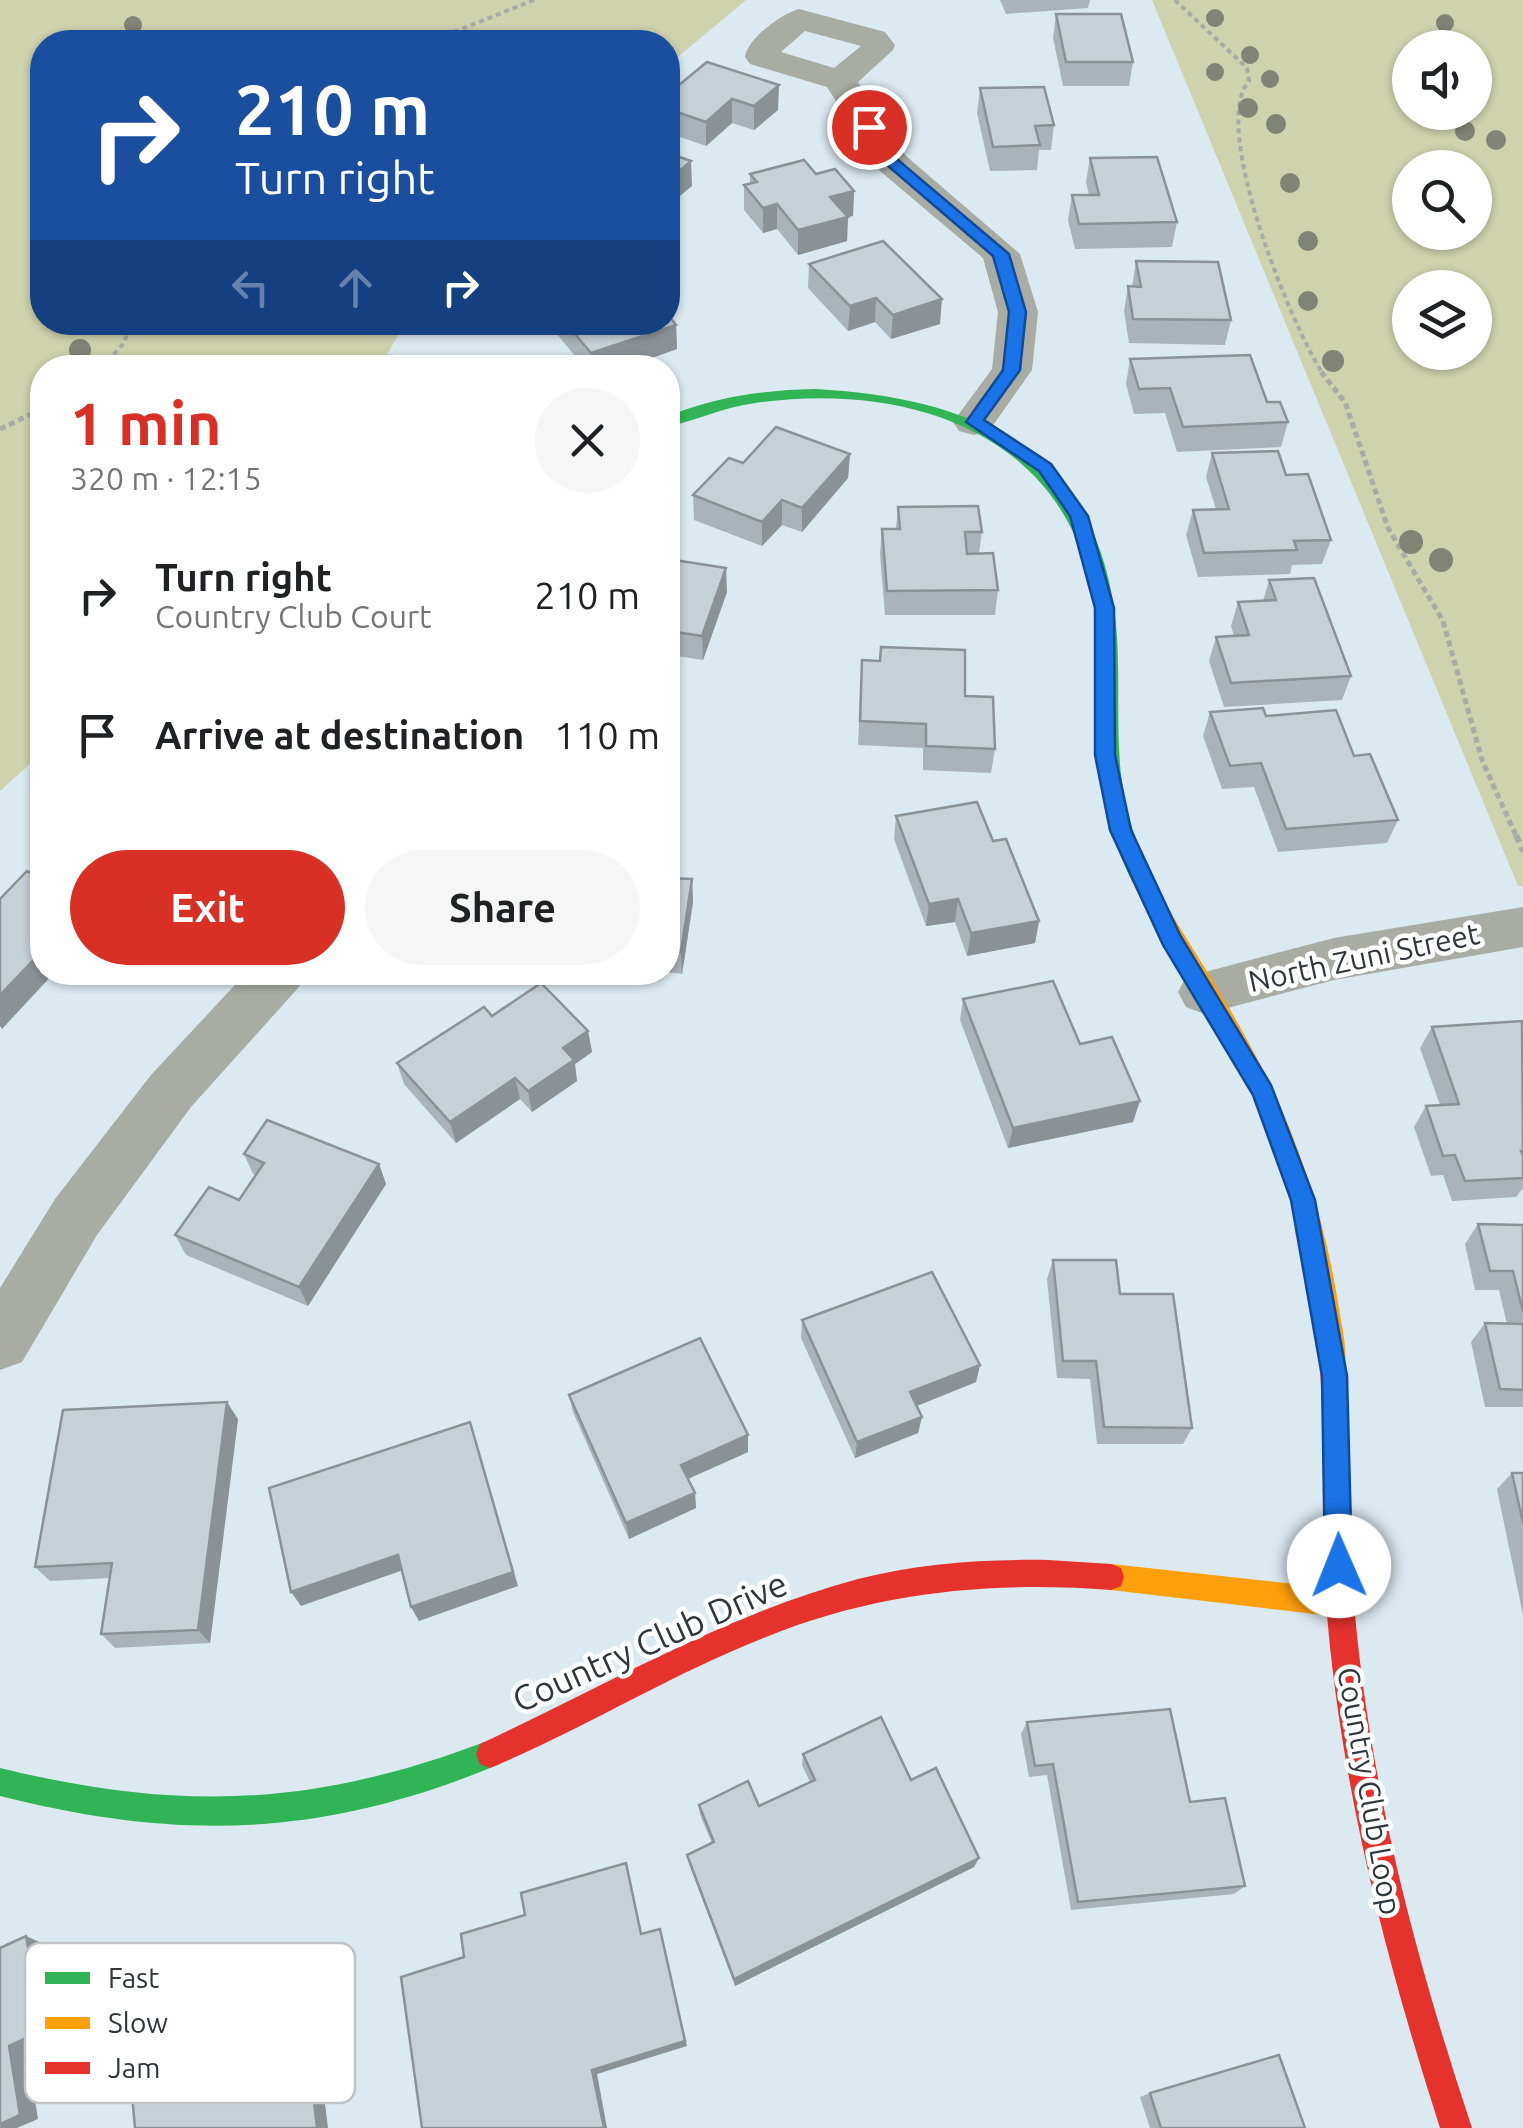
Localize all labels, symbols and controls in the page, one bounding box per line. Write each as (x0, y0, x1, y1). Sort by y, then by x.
map controls (1392, 30, 1492, 370)
button: sound (1392, 30, 1492, 130)
icon: right (70, 70, 200, 200)
text: 210 m (235, 70, 430, 148)
pin (827, 85, 912, 170)
icon: arrive (842, 100, 897, 155)
button: search (1392, 150, 1492, 250)
text: Turn right (235, 152, 435, 203)
icon: left (223, 260, 278, 315)
icon: ahead (328, 260, 383, 315)
icon: right (433, 260, 488, 315)
button: layers (1392, 270, 1492, 370)
button: close (535, 388, 640, 493)
text: 1 min (70, 389, 222, 456)
text: 320 m · 12:15 (70, 460, 262, 496)
text: Turn right (155, 556, 332, 598)
icon: right (70, 568, 125, 623)
text: 210 m (534, 574, 640, 616)
text: Country Club Court (155, 598, 432, 634)
icon: arrive (70, 708, 125, 763)
text: Arrive at destination (155, 714, 524, 756)
text: 110 m (554, 714, 660, 756)
button: Exit (70, 850, 345, 965)
button: Share (365, 850, 640, 965)
street label: North Zuni Street (1245, 916, 1482, 998)
position arrow (1287, 1514, 1391, 1618)
street label: Country Club Drive (506, 1563, 793, 1720)
street label: Country Club Loop (1331, 1664, 1409, 1917)
legend (25, 1943, 355, 2103)
text: Fast (108, 1962, 159, 1993)
text: Slow (108, 2007, 168, 2038)
text: Jam (108, 2052, 160, 2083)

